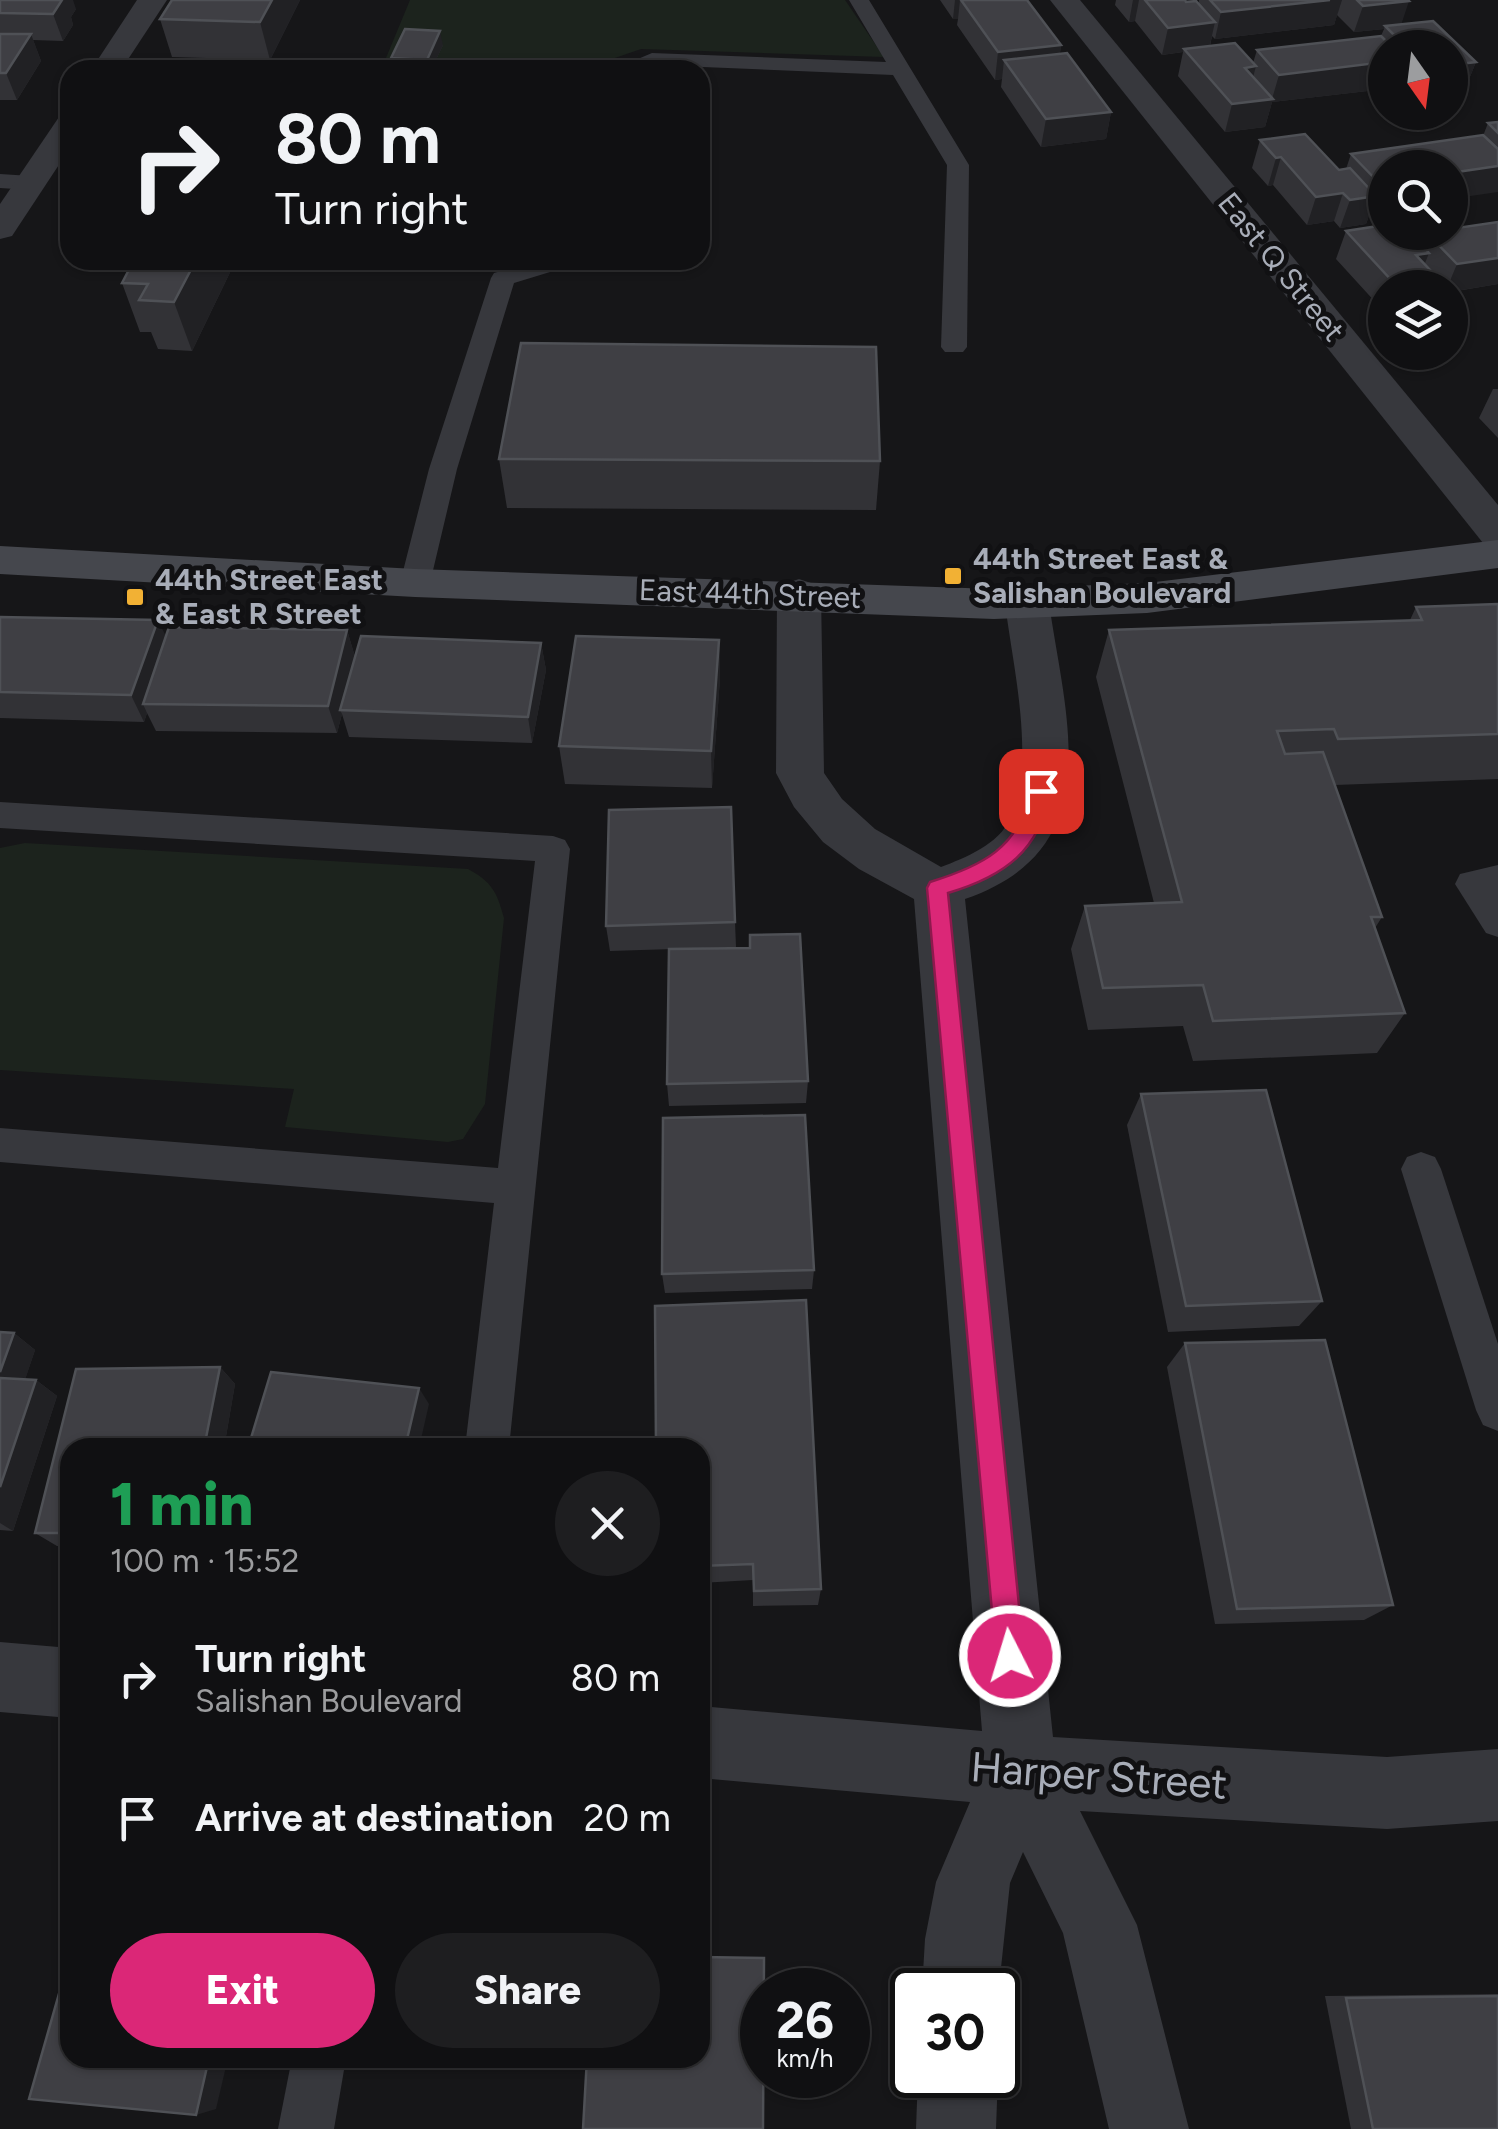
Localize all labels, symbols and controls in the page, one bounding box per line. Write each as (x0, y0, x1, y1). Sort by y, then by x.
north arrow (1368, 30, 1468, 130)
map controls (1368, 30, 1468, 370)
text: 80 m (275, 96, 441, 181)
icon: right (110, 100, 240, 230)
button: search (1368, 150, 1468, 250)
text: Turn right (275, 181, 468, 235)
street label: East Q Street (1210, 185, 1353, 349)
button: layers (1368, 270, 1468, 370)
place label: 44th Street East & Salishan Boulevard (973, 540, 1231, 611)
place label: 44th Street East & East R Street (155, 561, 383, 632)
marker: 44th Street East & Salishan Boulevard (942, 565, 964, 587)
street label: East 44th Street (638, 571, 862, 616)
marker: 44th Street East & East R Street (124, 586, 146, 608)
pin (999, 749, 1084, 834)
icon: arrive (1014, 764, 1069, 819)
text: 1 min (110, 1468, 253, 1540)
button: close (555, 1471, 660, 1576)
text: 100 m · 15:52 (110, 1542, 299, 1580)
position arrow (958, 1604, 1062, 1708)
text: Turn right (195, 1636, 367, 1682)
icon: right (110, 1651, 165, 1706)
text: 80 m (571, 1655, 660, 1701)
text: Salishan Boulevard (195, 1682, 463, 1720)
street label: Harper Street (969, 1741, 1229, 1810)
icon: arrive (110, 1791, 165, 1846)
text: Arrive at destination (195, 1795, 553, 1841)
text: 20 m (583, 1795, 671, 1841)
button: Exit (110, 1933, 375, 2048)
button: Share (395, 1933, 660, 2048)
speed limit sign: 30 (890, 1968, 1020, 2098)
text: 26 (776, 1990, 834, 2051)
text: km/h (776, 2043, 834, 2073)

